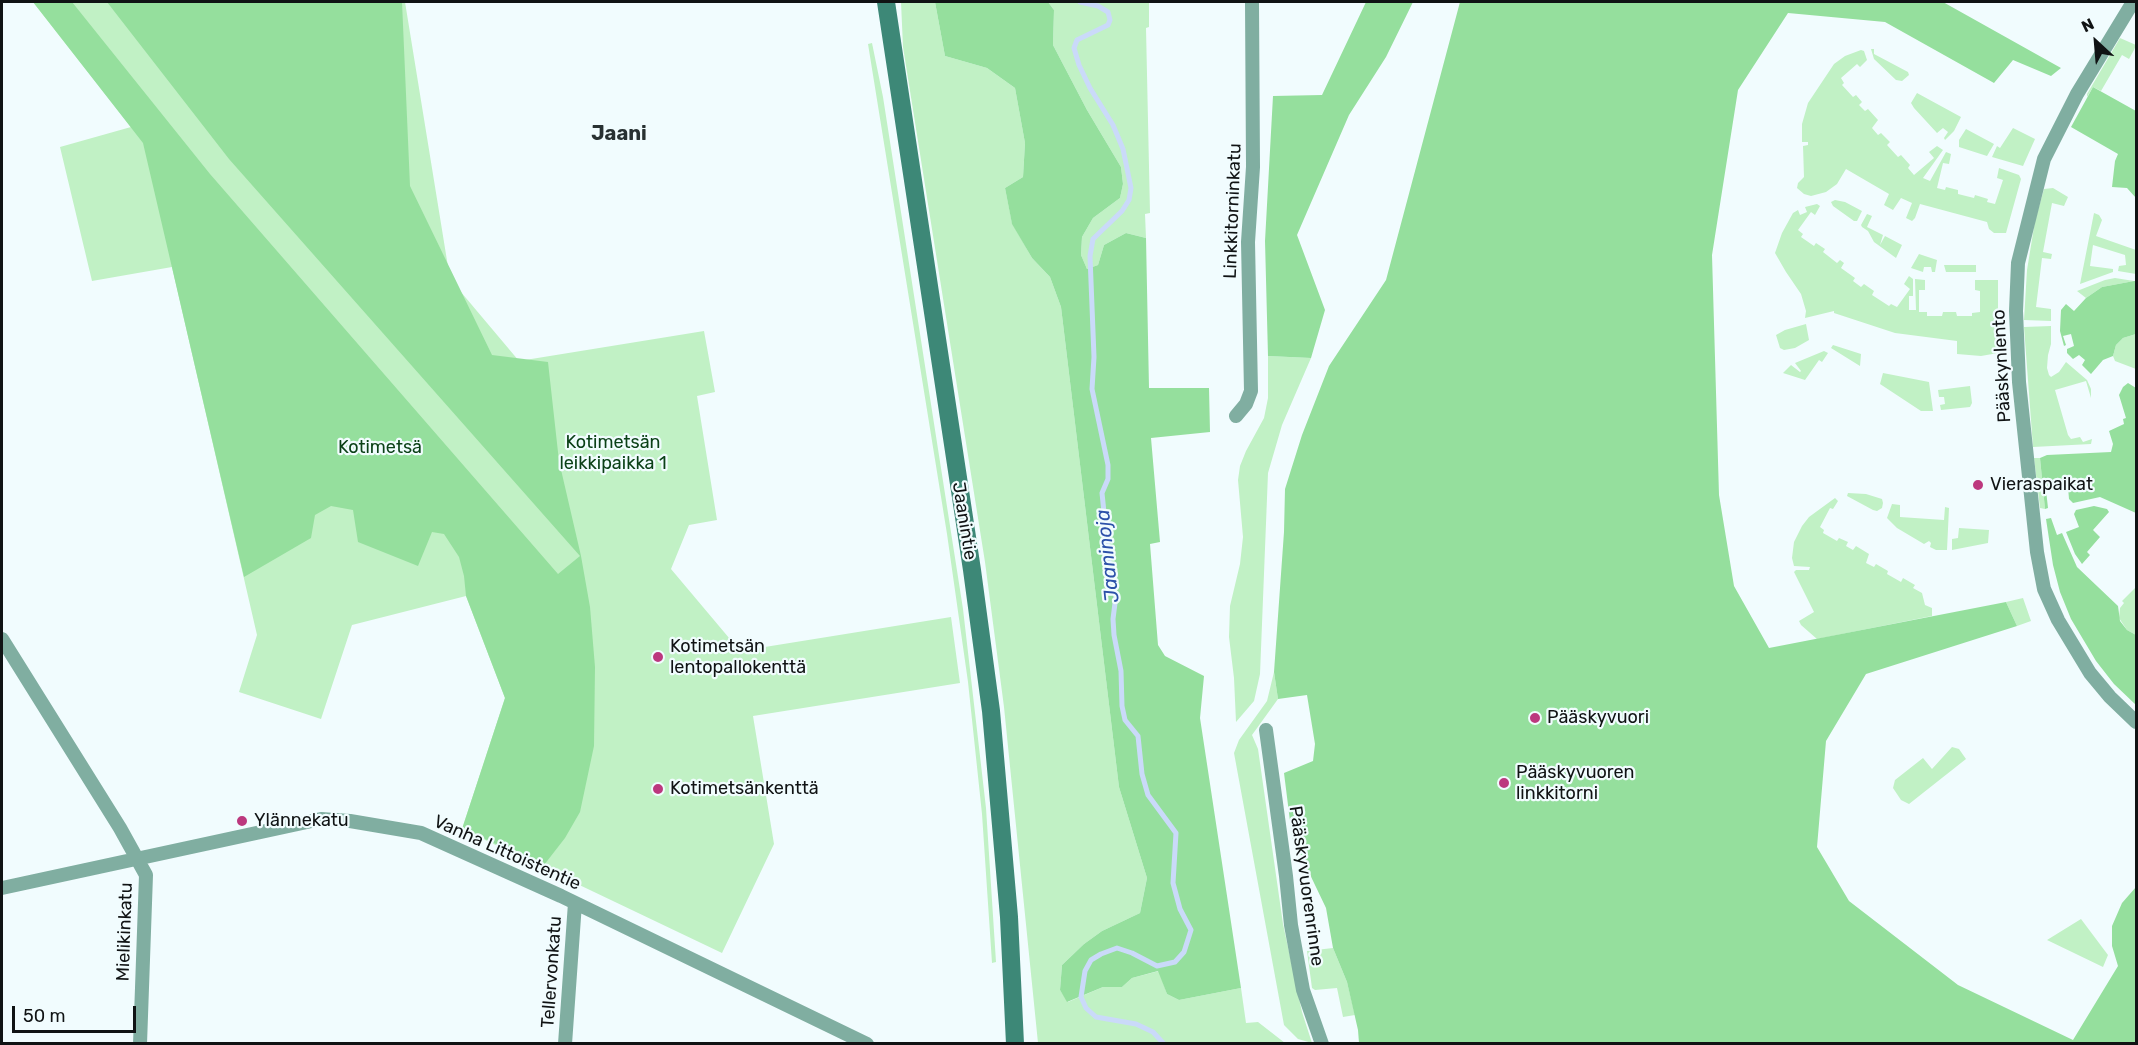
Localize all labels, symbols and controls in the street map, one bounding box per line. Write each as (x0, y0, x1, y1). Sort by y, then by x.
north arrow (2066, 12, 2126, 72)
text: N (2079, 14, 2097, 36)
district label: Jaani (591, 122, 647, 146)
street label: Linkkitorninkatu (1220, 143, 1246, 279)
street label: Pääskynlento (1988, 309, 2016, 423)
park label: Kotimetsän leikkipaikka 1 (559, 432, 667, 474)
park label: Kotimetsä (338, 437, 422, 459)
place label: Vieraspaikat (1990, 474, 2093, 496)
marker: Vieraspaikat (1971, 478, 1985, 492)
street label: Jaanintie (947, 480, 981, 562)
water label: Jaaninoja (1091, 508, 1125, 604)
place label: Kotimetsän lentopallokenttä (670, 636, 806, 678)
marker: Kotimetsän lentopallokenttä (651, 650, 665, 664)
place label: Pääskyvuori (1547, 707, 1649, 729)
marker: Pääskyvuori (1528, 711, 1542, 725)
place label: Pääskyvuoren linkkitorni (1516, 762, 1634, 804)
marker: Pääskyvuoren linkkitorni (1497, 776, 1511, 790)
place label: Kotimetsänkenttä (670, 778, 819, 800)
marker: Kotimetsänkenttä (651, 782, 665, 796)
street label: Pääskyvuorenrinne (1284, 805, 1328, 967)
place label: Ylännekatu (254, 810, 349, 832)
street label: Vanha Littoistentie (430, 811, 584, 895)
marker: Ylännekatu (235, 814, 249, 828)
street label: Mielikinkatu (112, 882, 138, 982)
street label: Tellervonkatu (537, 915, 567, 1029)
scale bar (15, 994, 140, 1032)
text: 50 m (23, 1005, 66, 1027)

